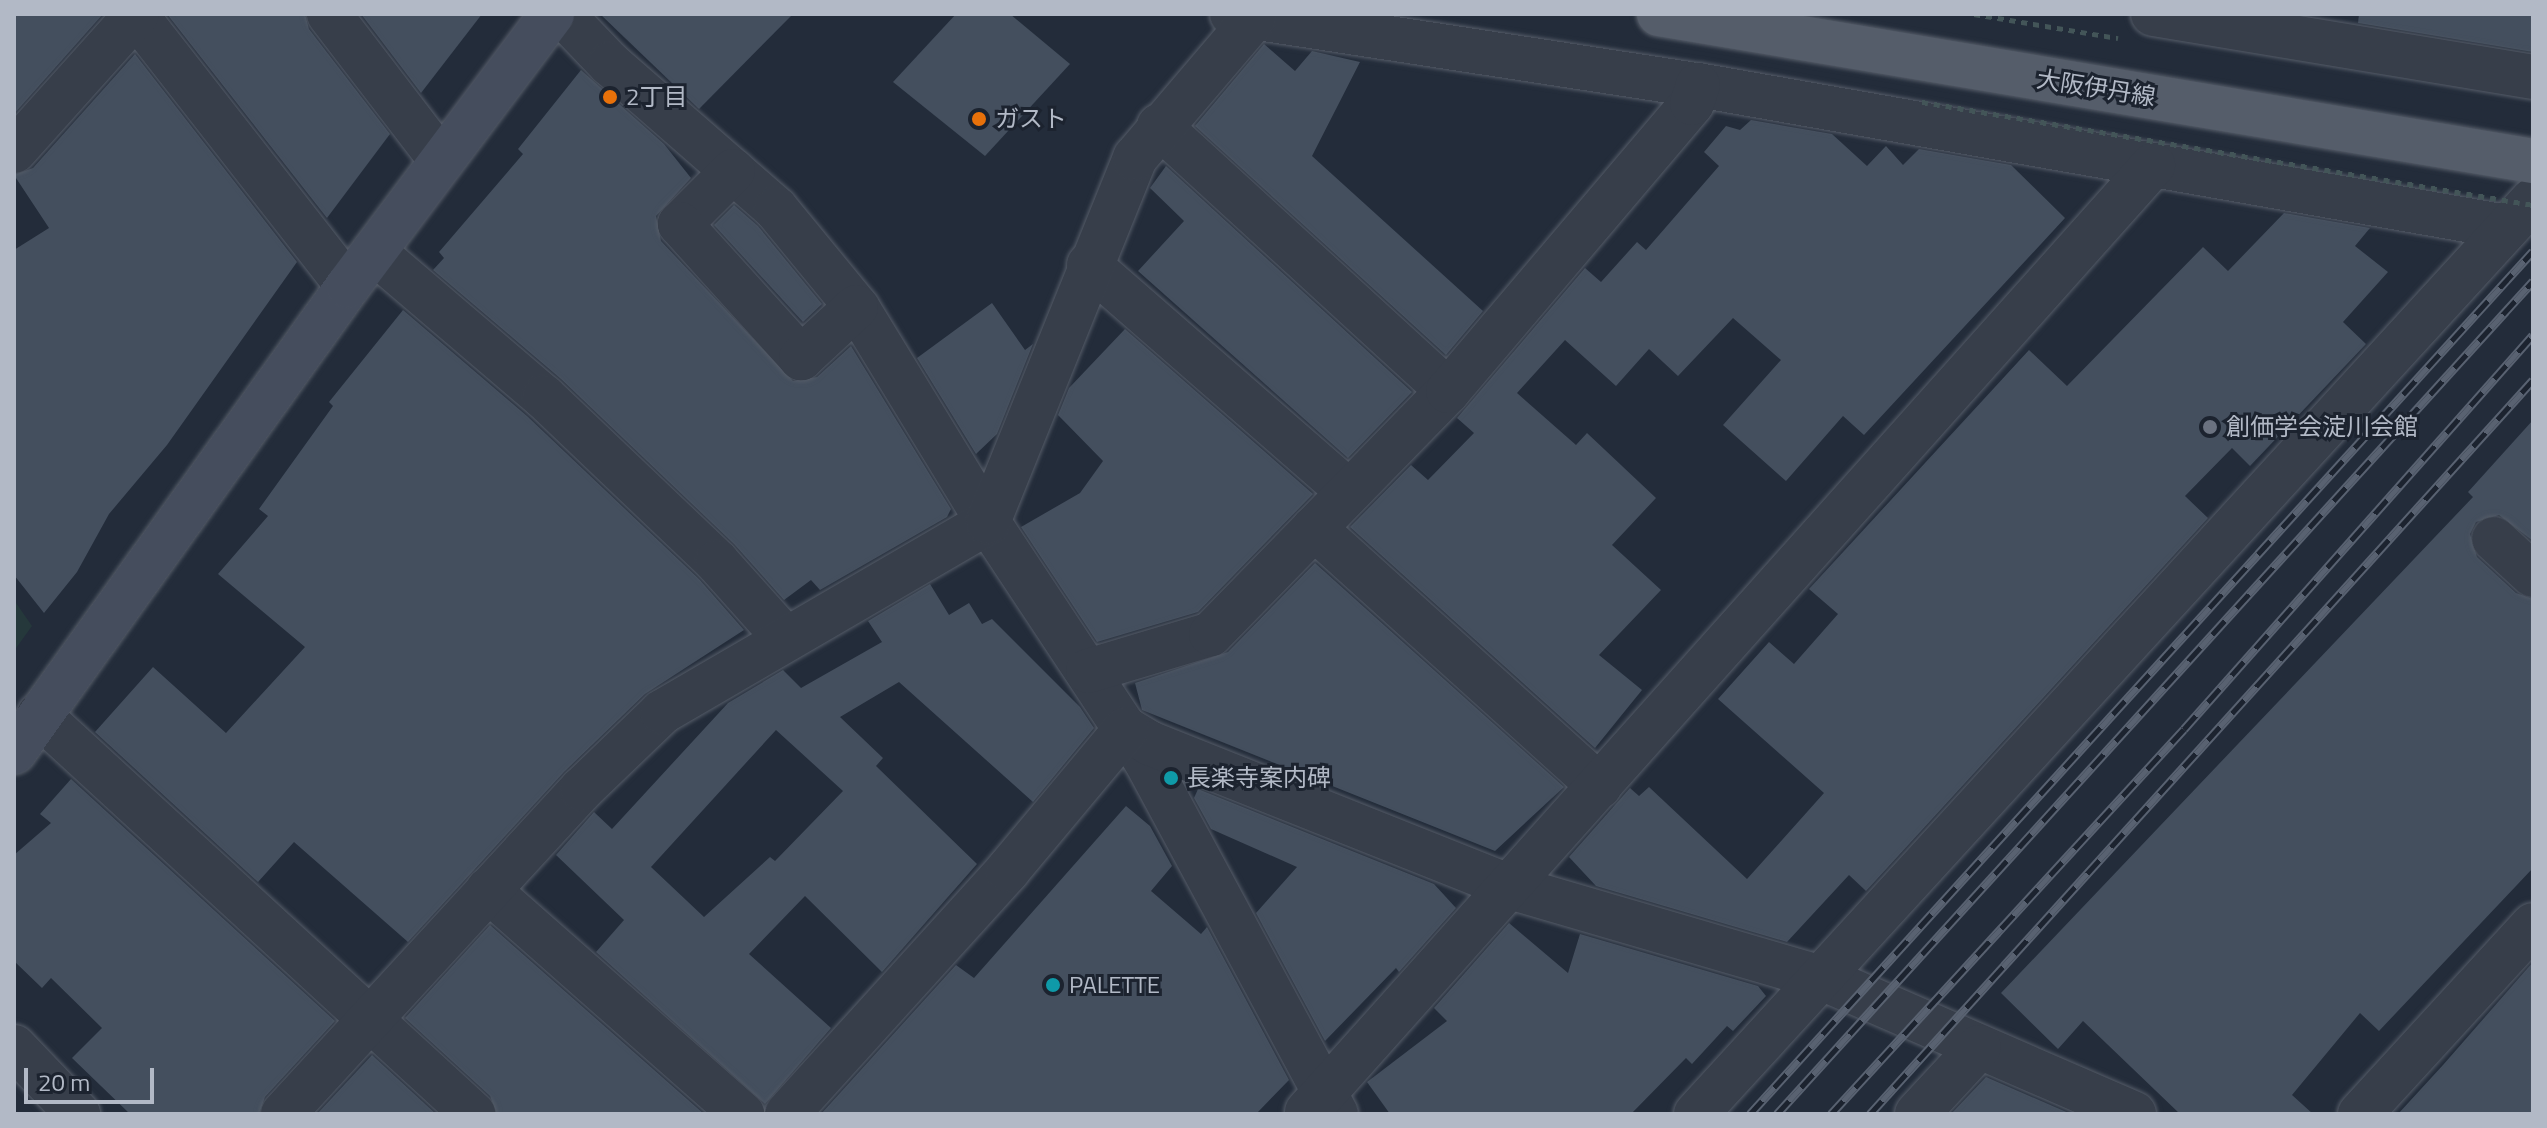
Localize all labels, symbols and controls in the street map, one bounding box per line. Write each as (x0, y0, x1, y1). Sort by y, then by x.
street label: 大阪伊丹線 (2034, 64, 2158, 112)
place label: 2丁目 (626, 83, 687, 111)
marker: 2丁目 (601, 88, 619, 106)
place label: ガスト (995, 105, 1067, 133)
marker: ガスト (970, 110, 988, 128)
place label: 創価学会淀川会館 (2226, 413, 2418, 441)
marker: 創価学会淀川会館 (2201, 418, 2219, 436)
place label: 長楽寺案内碑 (1187, 764, 1331, 792)
marker: 長楽寺案内碑 (1162, 769, 1180, 787)
place label: PALETTE (1069, 971, 1160, 999)
marker: PALETTE (1044, 976, 1062, 994)
scale bar (28, 1052, 158, 1102)
text: 20 m (38, 1064, 90, 1100)

